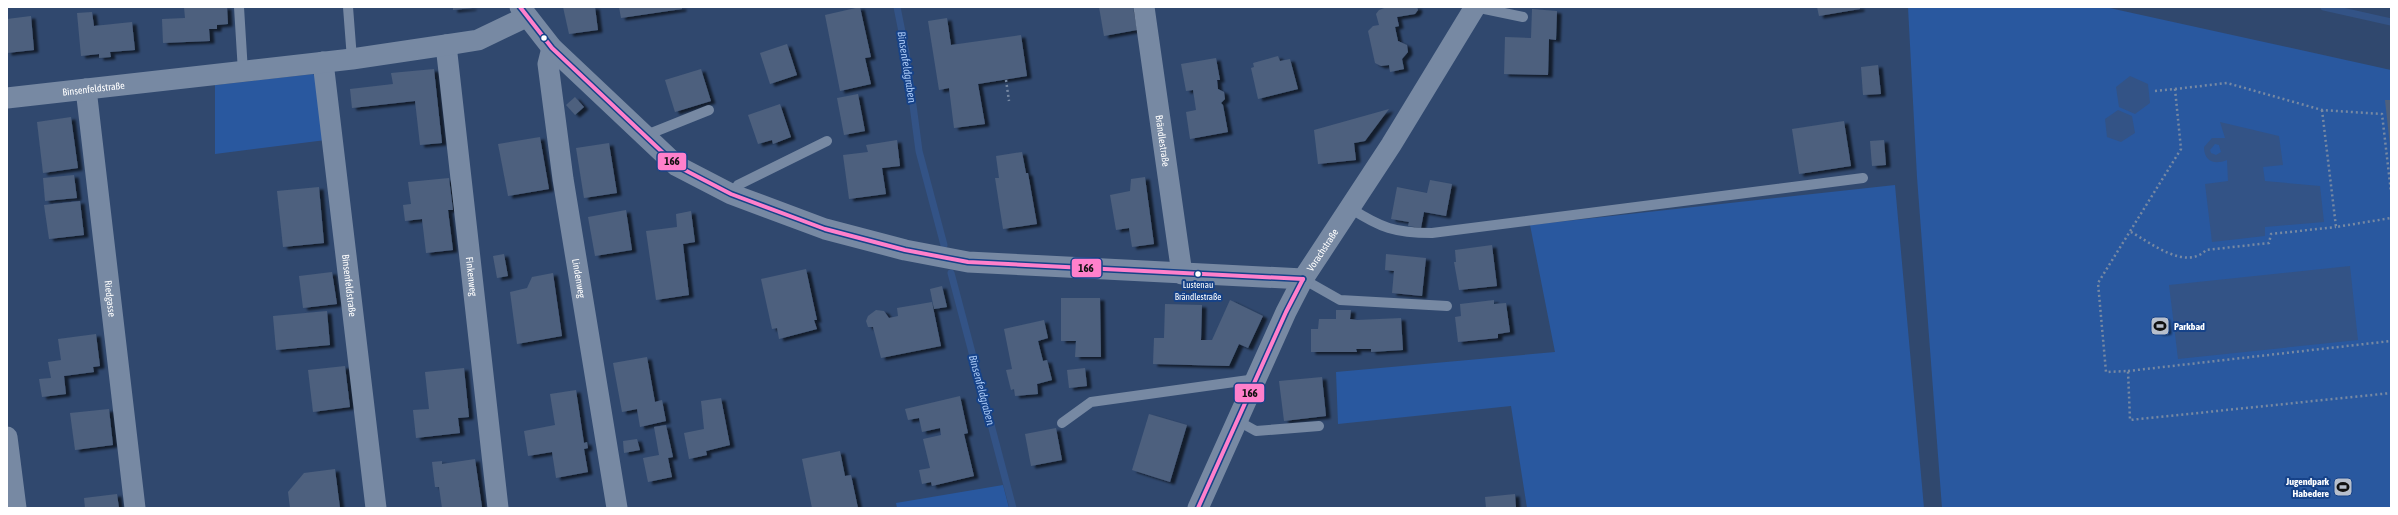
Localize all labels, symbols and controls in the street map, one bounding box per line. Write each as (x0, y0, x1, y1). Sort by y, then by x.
water label: Binsenfeldgraben (895, 30, 919, 104)
unlabelled marker (539, 33, 549, 43)
street label: Binsenfeldstraße (62, 79, 126, 97)
street label: Brändlestraße (1154, 114, 1172, 168)
line badge: 166 (657, 152, 687, 171)
text: 166 (664, 155, 680, 167)
street label: Vorachstraße (1304, 226, 1340, 273)
street label: Binsenfeldstraße (340, 254, 359, 318)
street label: Finkenweg (464, 256, 480, 297)
street label: Lindenweg (571, 258, 588, 299)
line badge: 166 (1071, 258, 1102, 278)
text: 166 (1078, 262, 1094, 274)
marker: Lustenau Brändlestraße (1193, 269, 1203, 279)
street label: Riedgasse (103, 280, 118, 318)
place label: Lustenau Brändlestraße (1175, 280, 1221, 302)
sports icon: Parkbad (2149, 315, 2171, 337)
place label: Parkbad (2174, 321, 2205, 332)
water label: Binsenfeldgraben (967, 354, 997, 427)
line badge: 166 (1234, 383, 1265, 403)
text: 166 (1242, 387, 1258, 399)
place label: Jugendpark Habedere (2285, 476, 2330, 499)
sports icon: Jugendpark Habedere (2332, 476, 2354, 498)

